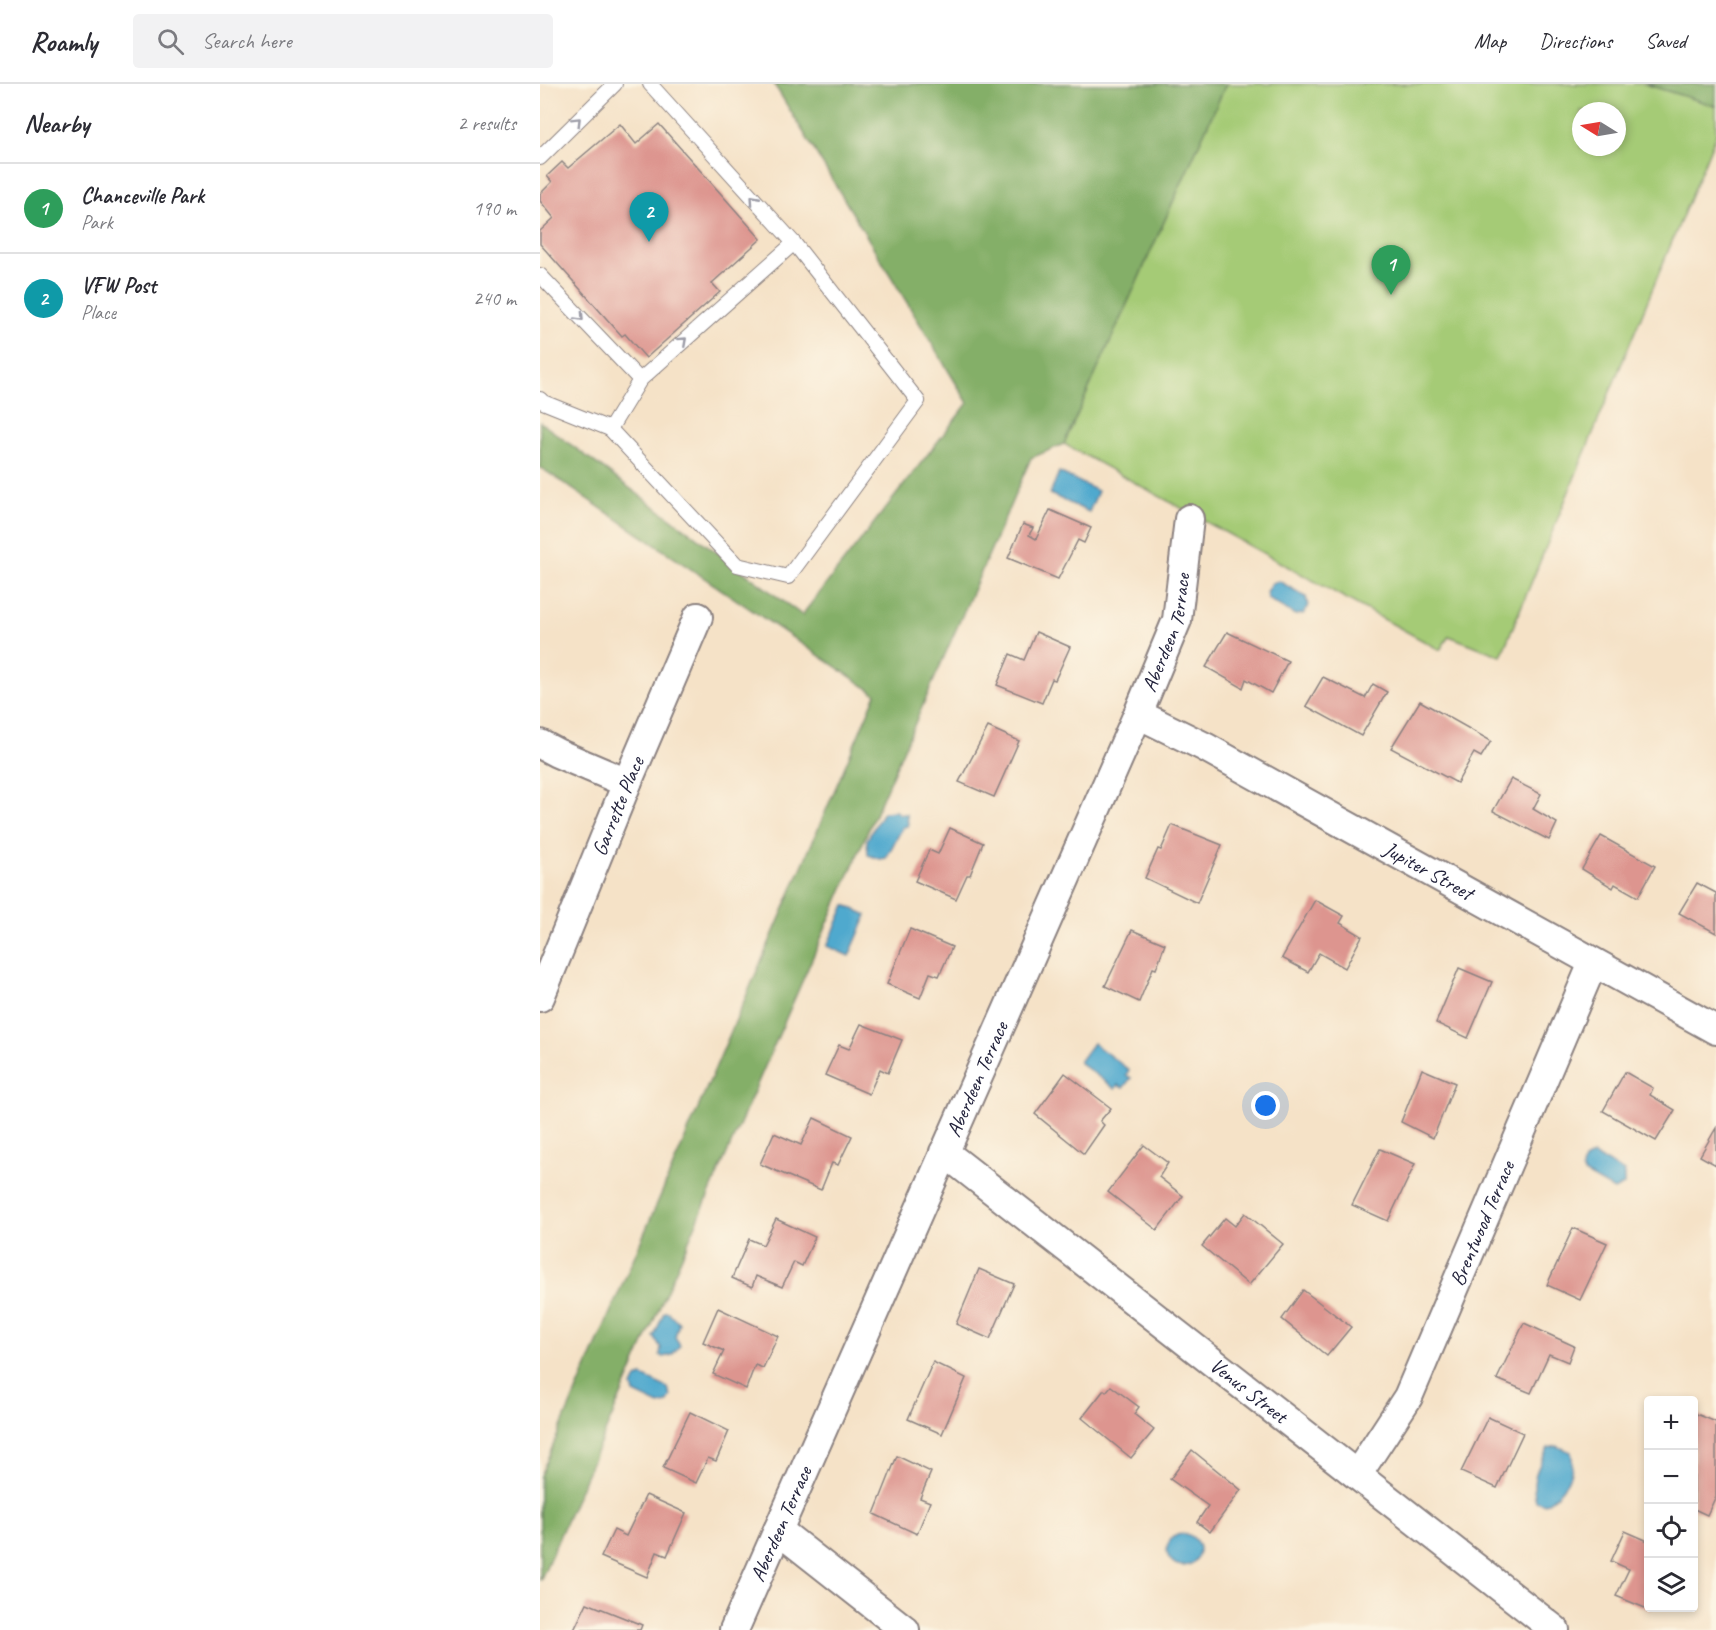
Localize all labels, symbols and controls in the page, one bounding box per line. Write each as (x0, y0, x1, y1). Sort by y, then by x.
search box (133, 14, 553, 68)
text: Roamly (30, 24, 97, 59)
icon: search (154, 25, 187, 58)
text: Search here (202, 27, 292, 55)
text: Map (1474, 28, 1506, 54)
text: Directions (1539, 28, 1612, 54)
text: Saved (1645, 28, 1686, 54)
north arrow (1572, 102, 1626, 156)
text: Nearby (24, 107, 89, 140)
text: 2 results (457, 111, 516, 136)
one-way arrow (570, 117, 581, 128)
text: Chanceville Park (81, 182, 204, 210)
pin: 2 (630, 192, 668, 242)
one-way arrow (750, 195, 761, 206)
text: 1 (39, 196, 48, 221)
text: 190 m (473, 196, 516, 221)
text: Park (81, 210, 113, 235)
pin: 1 (1372, 246, 1410, 295)
text: VFW Post (81, 272, 156, 300)
text: 2 (39, 286, 48, 311)
text: 240 m (473, 286, 516, 311)
text: Place (81, 300, 116, 325)
one-way arrow (573, 311, 584, 321)
one-way arrow (676, 337, 687, 348)
street label: Aberdeen Terrace (1136, 571, 1196, 696)
street label: Garrette Place (586, 752, 650, 859)
street label: Jupiter Street (1378, 835, 1480, 907)
street label: Aberdeen Terrace (940, 1017, 1014, 1141)
your location (1251, 1091, 1280, 1120)
street label: Brentwood Terrace (1444, 1156, 1521, 1290)
street label: Venus Street (1205, 1352, 1294, 1430)
map controls (1644, 1396, 1698, 1612)
button: + (1644, 1396, 1698, 1450)
button: − (1644, 1450, 1698, 1504)
street label: Aberdeen Terrace (744, 1461, 818, 1585)
button: locate (1644, 1504, 1698, 1558)
button: layers (1644, 1558, 1698, 1612)

